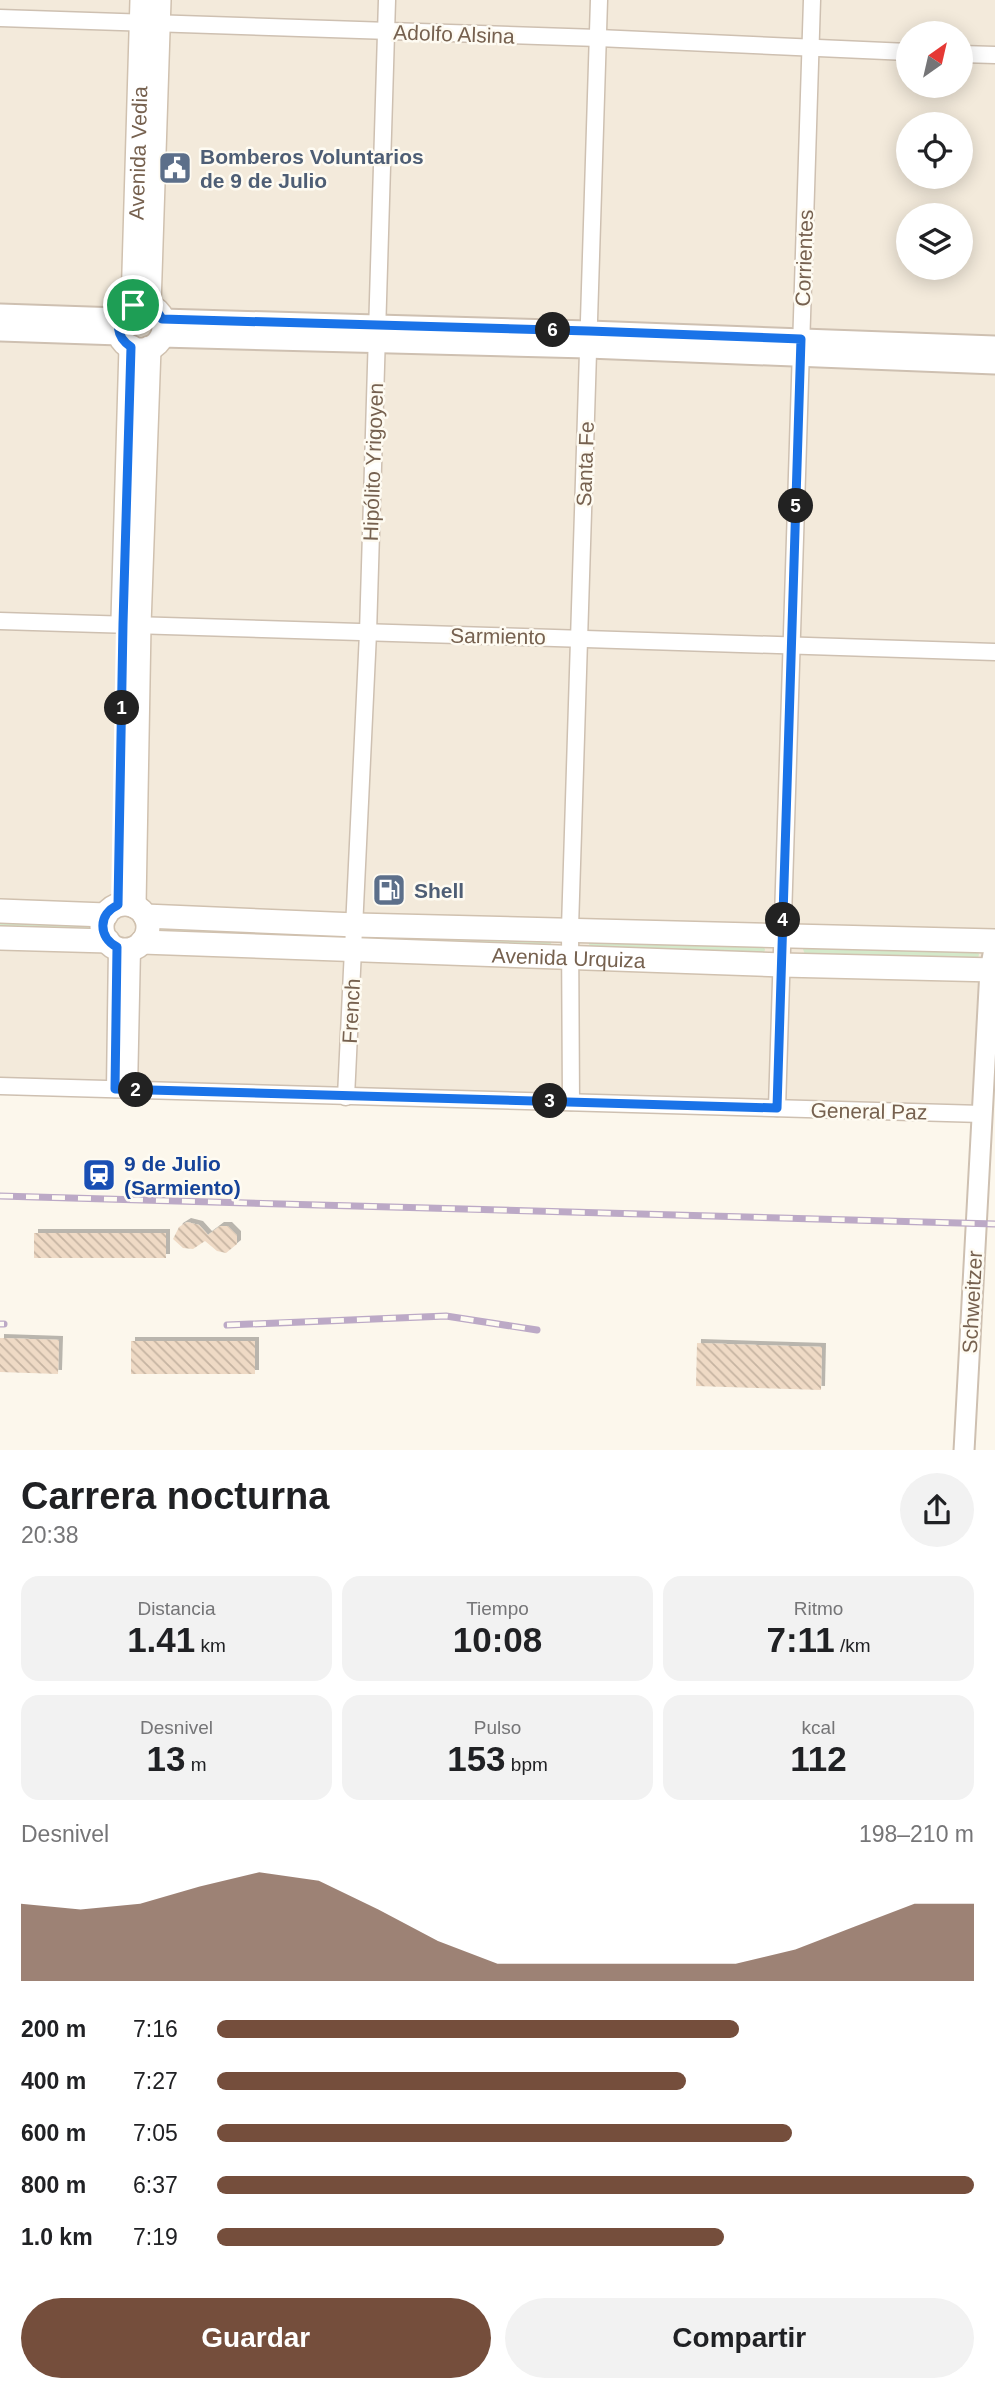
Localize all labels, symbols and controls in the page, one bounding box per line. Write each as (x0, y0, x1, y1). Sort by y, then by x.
street label: Adolfo Alsina (393, 20, 515, 48)
north arrow (896, 21, 973, 98)
map controls (896, 21, 973, 280)
street label: Avenida Vedia (124, 85, 151, 220)
button: locate (896, 112, 973, 189)
place label: Bomberos Voluntarios de 9 de Julio (200, 145, 424, 192)
public building icon: Bomberos Voluntarios de 9 de Julio (156, 149, 194, 187)
button: layers (896, 203, 973, 280)
street label: Corrientes (791, 209, 817, 307)
pin (103, 275, 163, 335)
icon: arrive (114, 286, 152, 324)
pin: 6 (536, 312, 570, 348)
text: 6 (547, 319, 558, 340)
street label: Hipólito Yrigoyen (359, 382, 387, 542)
street label: Santa Fe (572, 421, 598, 507)
pin: 5 (778, 489, 814, 524)
text: 5 (790, 495, 801, 516)
street label: Sarmiento (450, 624, 546, 648)
pin: 1 (104, 690, 140, 726)
text: 1 (116, 697, 127, 718)
fuel station icon: Shell (370, 871, 408, 909)
place label: Shell (414, 879, 464, 902)
pin: 4 (766, 902, 800, 937)
text: 4 (777, 909, 788, 930)
street label: Avenida Urquiza (491, 943, 646, 972)
street label: French (338, 978, 364, 1044)
pin: 2 (118, 1072, 154, 1108)
text: 2 (130, 1079, 141, 1100)
pin: 3 (532, 1084, 568, 1118)
text: 3 (544, 1090, 555, 1111)
street label: General Paz (810, 1098, 928, 1124)
place label: 9 de Julio (Sarmiento) (124, 1152, 241, 1199)
station icon: 9 de Julio (Sarmiento) (80, 1156, 118, 1194)
street label: Schweitzer (958, 1250, 986, 1354)
button: share (900, 1473, 974, 1547)
text: Carrera nocturna (21, 1475, 329, 1517)
text: 20:38 (21, 1522, 79, 1548)
text: Distancia (137, 1598, 216, 1619)
text: Tiempo (466, 1598, 529, 1619)
text: Ritmo (794, 1598, 843, 1619)
text: 1.41 (127, 1620, 195, 1659)
text: 10:08 (453, 1620, 542, 1659)
text: 7:11 (766, 1620, 835, 1659)
text: km (195, 1635, 226, 1656)
text: /km (835, 1635, 871, 1656)
text: Desnivel (140, 1717, 213, 1738)
text: Pulso (474, 1717, 521, 1738)
text: kcal (802, 1717, 835, 1738)
text: 13 (146, 1739, 185, 1778)
text: 153 (447, 1739, 506, 1778)
text: 112 (790, 1739, 847, 1778)
text: m (185, 1754, 207, 1775)
text: bpm (506, 1754, 548, 1775)
text: Desnivel (21, 1821, 109, 1847)
text: 198–210 m (859, 1821, 974, 1847)
text: 200 m (21, 2016, 86, 2042)
text: 7:16 (133, 2016, 178, 2042)
text: 400 m (21, 2068, 86, 2094)
text: 7:27 (133, 2068, 178, 2094)
text: 600 m (21, 2120, 86, 2146)
text: 7:05 (133, 2120, 178, 2146)
text: 800 m (21, 2172, 86, 2198)
text: 6:37 (133, 2172, 178, 2198)
text: 1.0 km (21, 2224, 93, 2250)
text: 7:19 (133, 2224, 178, 2250)
button: Guardar (21, 2298, 491, 2378)
button: Compartir (505, 2298, 974, 2378)

